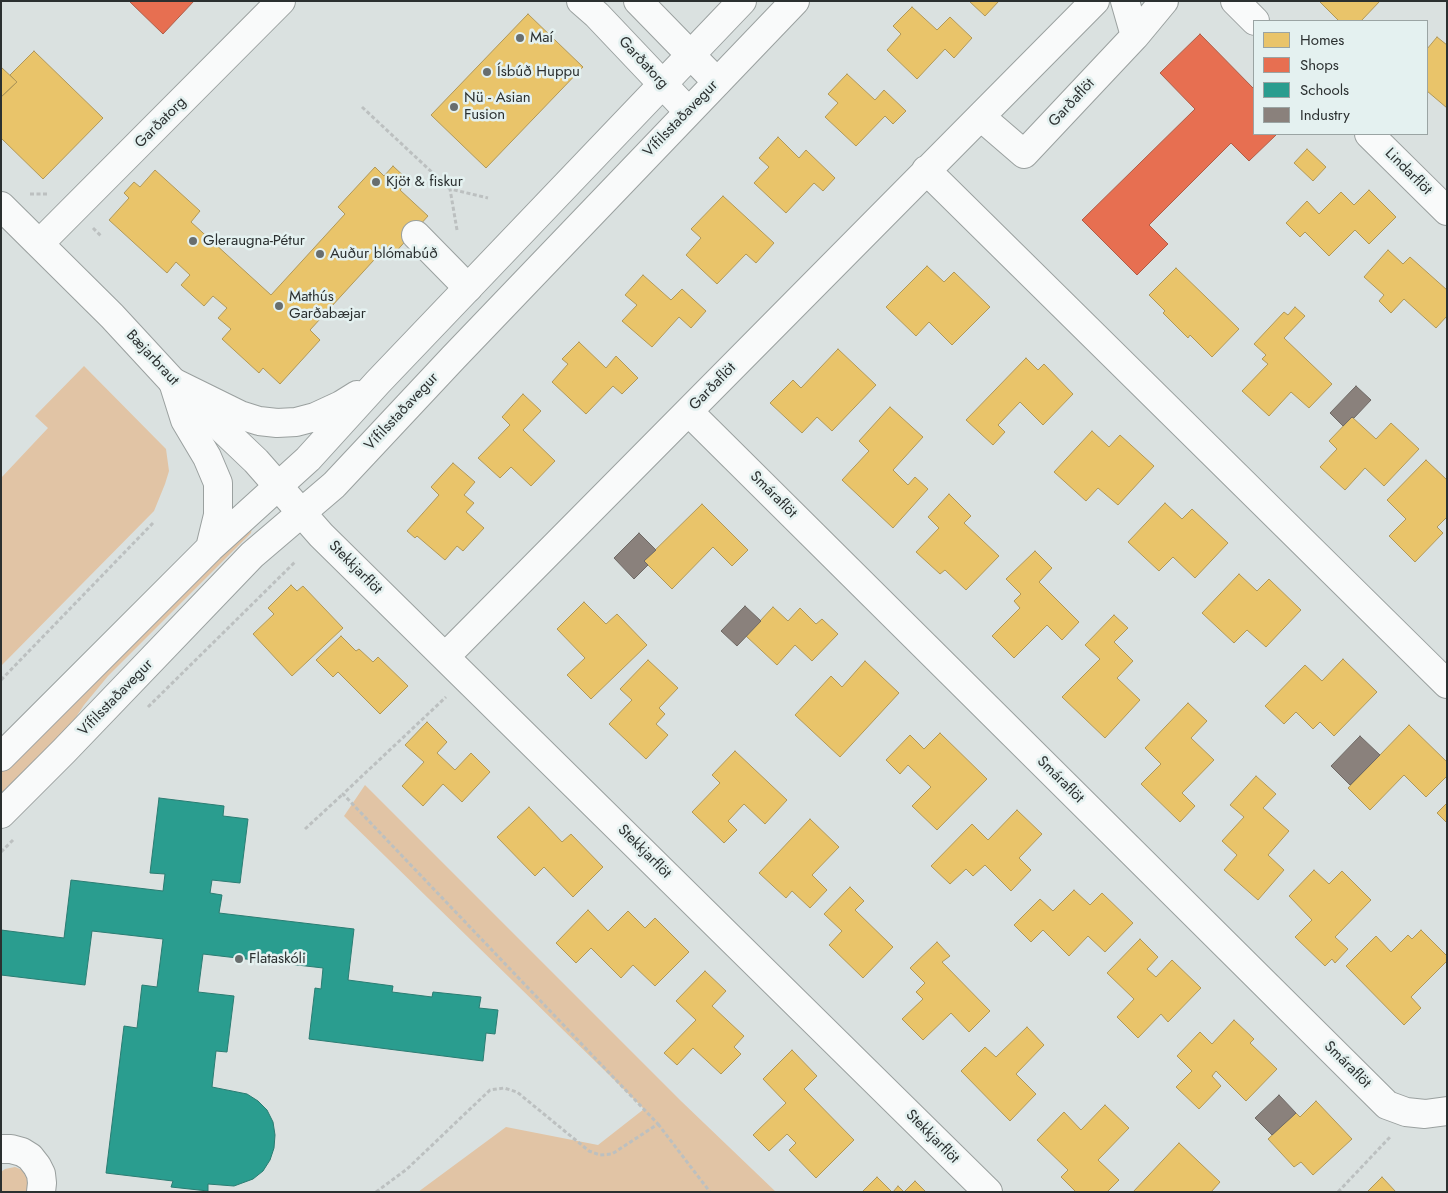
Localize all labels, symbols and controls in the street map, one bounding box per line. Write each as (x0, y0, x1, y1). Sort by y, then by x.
legend (1253, 20, 1428, 135)
place label: Maí (530, 29, 553, 47)
text: Homes (1300, 29, 1344, 51)
marker: Maí (514, 32, 526, 44)
street label: Garðatorg (614, 33, 672, 93)
text: Shops (1300, 54, 1339, 76)
place label: Ísbúð Huppu (497, 63, 580, 81)
marker: Ísbúð Huppu (481, 66, 493, 78)
street label: Garðaflöt (1045, 75, 1099, 131)
street label: Vífilsstaðavegur (640, 77, 722, 161)
text: Schools (1300, 79, 1349, 101)
place label: Nü - Asian Fusion (464, 89, 531, 124)
street label: Garðatorg (132, 94, 190, 152)
marker: Nü - Asian Fusion (448, 101, 460, 113)
text: Industry (1300, 104, 1350, 126)
street label: Lindarflöt (1381, 145, 1435, 199)
place label: Kjöt & fiskur (386, 173, 463, 191)
marker: Kjöt & fiskur (370, 176, 382, 188)
place label: Gleraugna-Pétur (203, 232, 305, 250)
marker: Gleraugna-Pétur (187, 235, 199, 247)
place label: Auður blómabúð (330, 245, 438, 263)
marker: Auður blómabúð (314, 248, 326, 260)
place label: Mathús Garðabæjar (289, 288, 366, 323)
marker: Mathús Garðabæjar (273, 300, 285, 312)
street label: Bæjarbraut (122, 327, 182, 389)
street label: Garðaflöt (686, 359, 740, 415)
street label: Vífilsstaðavegur (361, 369, 443, 455)
street label: Smáraflöt (746, 468, 800, 522)
street label: Stekkjarflöt (324, 537, 386, 599)
street label: Vífilsstaðavegur (75, 656, 157, 740)
street label: Smáraflöt (1033, 753, 1087, 807)
street label: Stekkjarflöt (613, 821, 675, 883)
place label: Flataskóli (249, 950, 306, 968)
marker: Flataskóli (233, 953, 245, 965)
street label: Smáraflöt (1320, 1038, 1374, 1092)
street label: Stekkjarflöt (901, 1106, 963, 1168)

